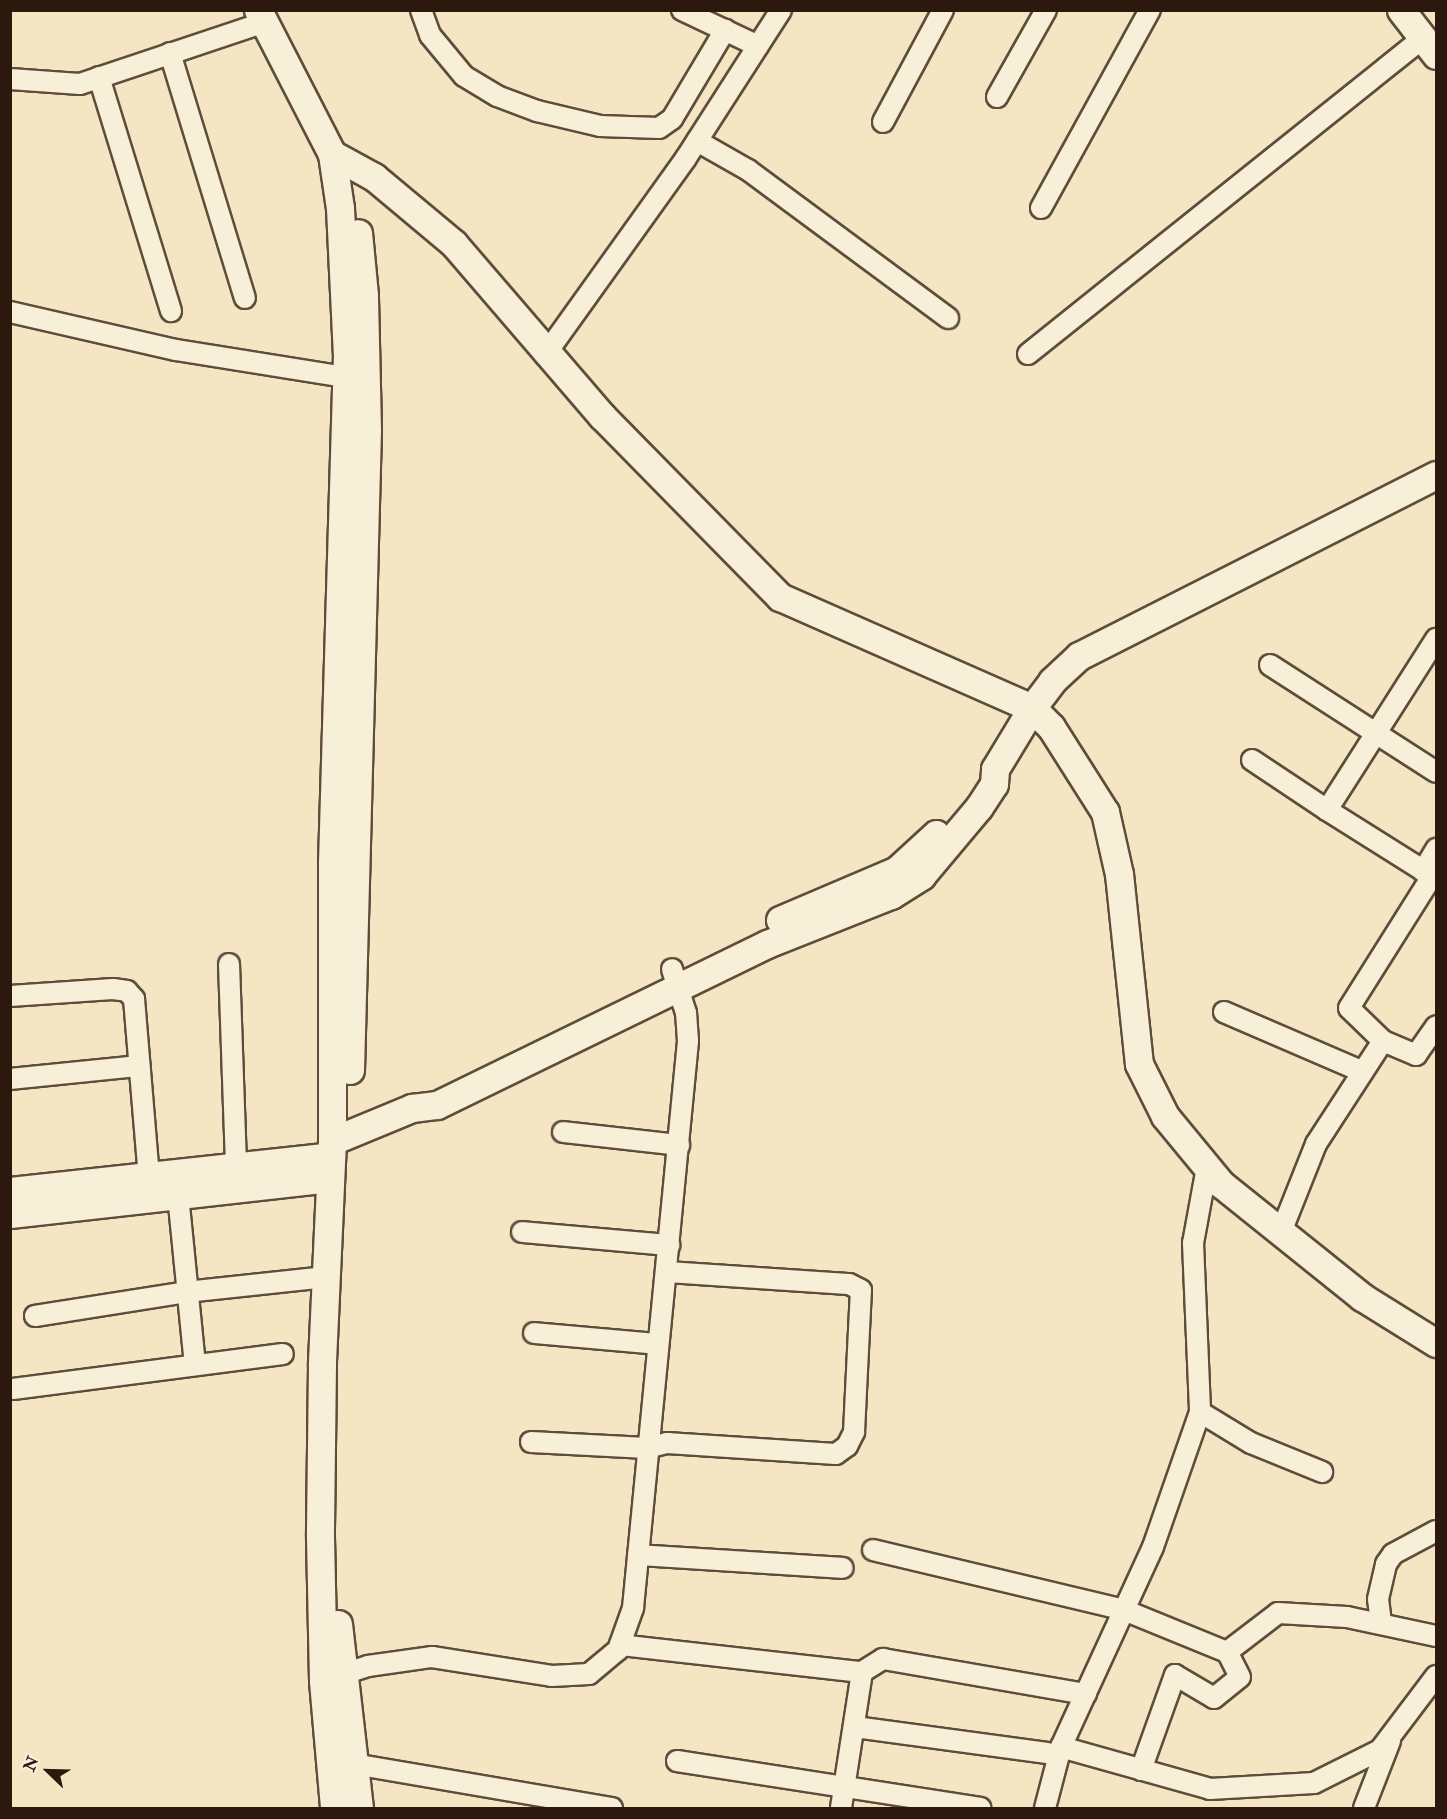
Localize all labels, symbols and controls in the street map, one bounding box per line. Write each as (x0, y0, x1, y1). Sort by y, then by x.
north arrow (18, 1741, 78, 1801)
text: N (19, 1753, 43, 1774)

